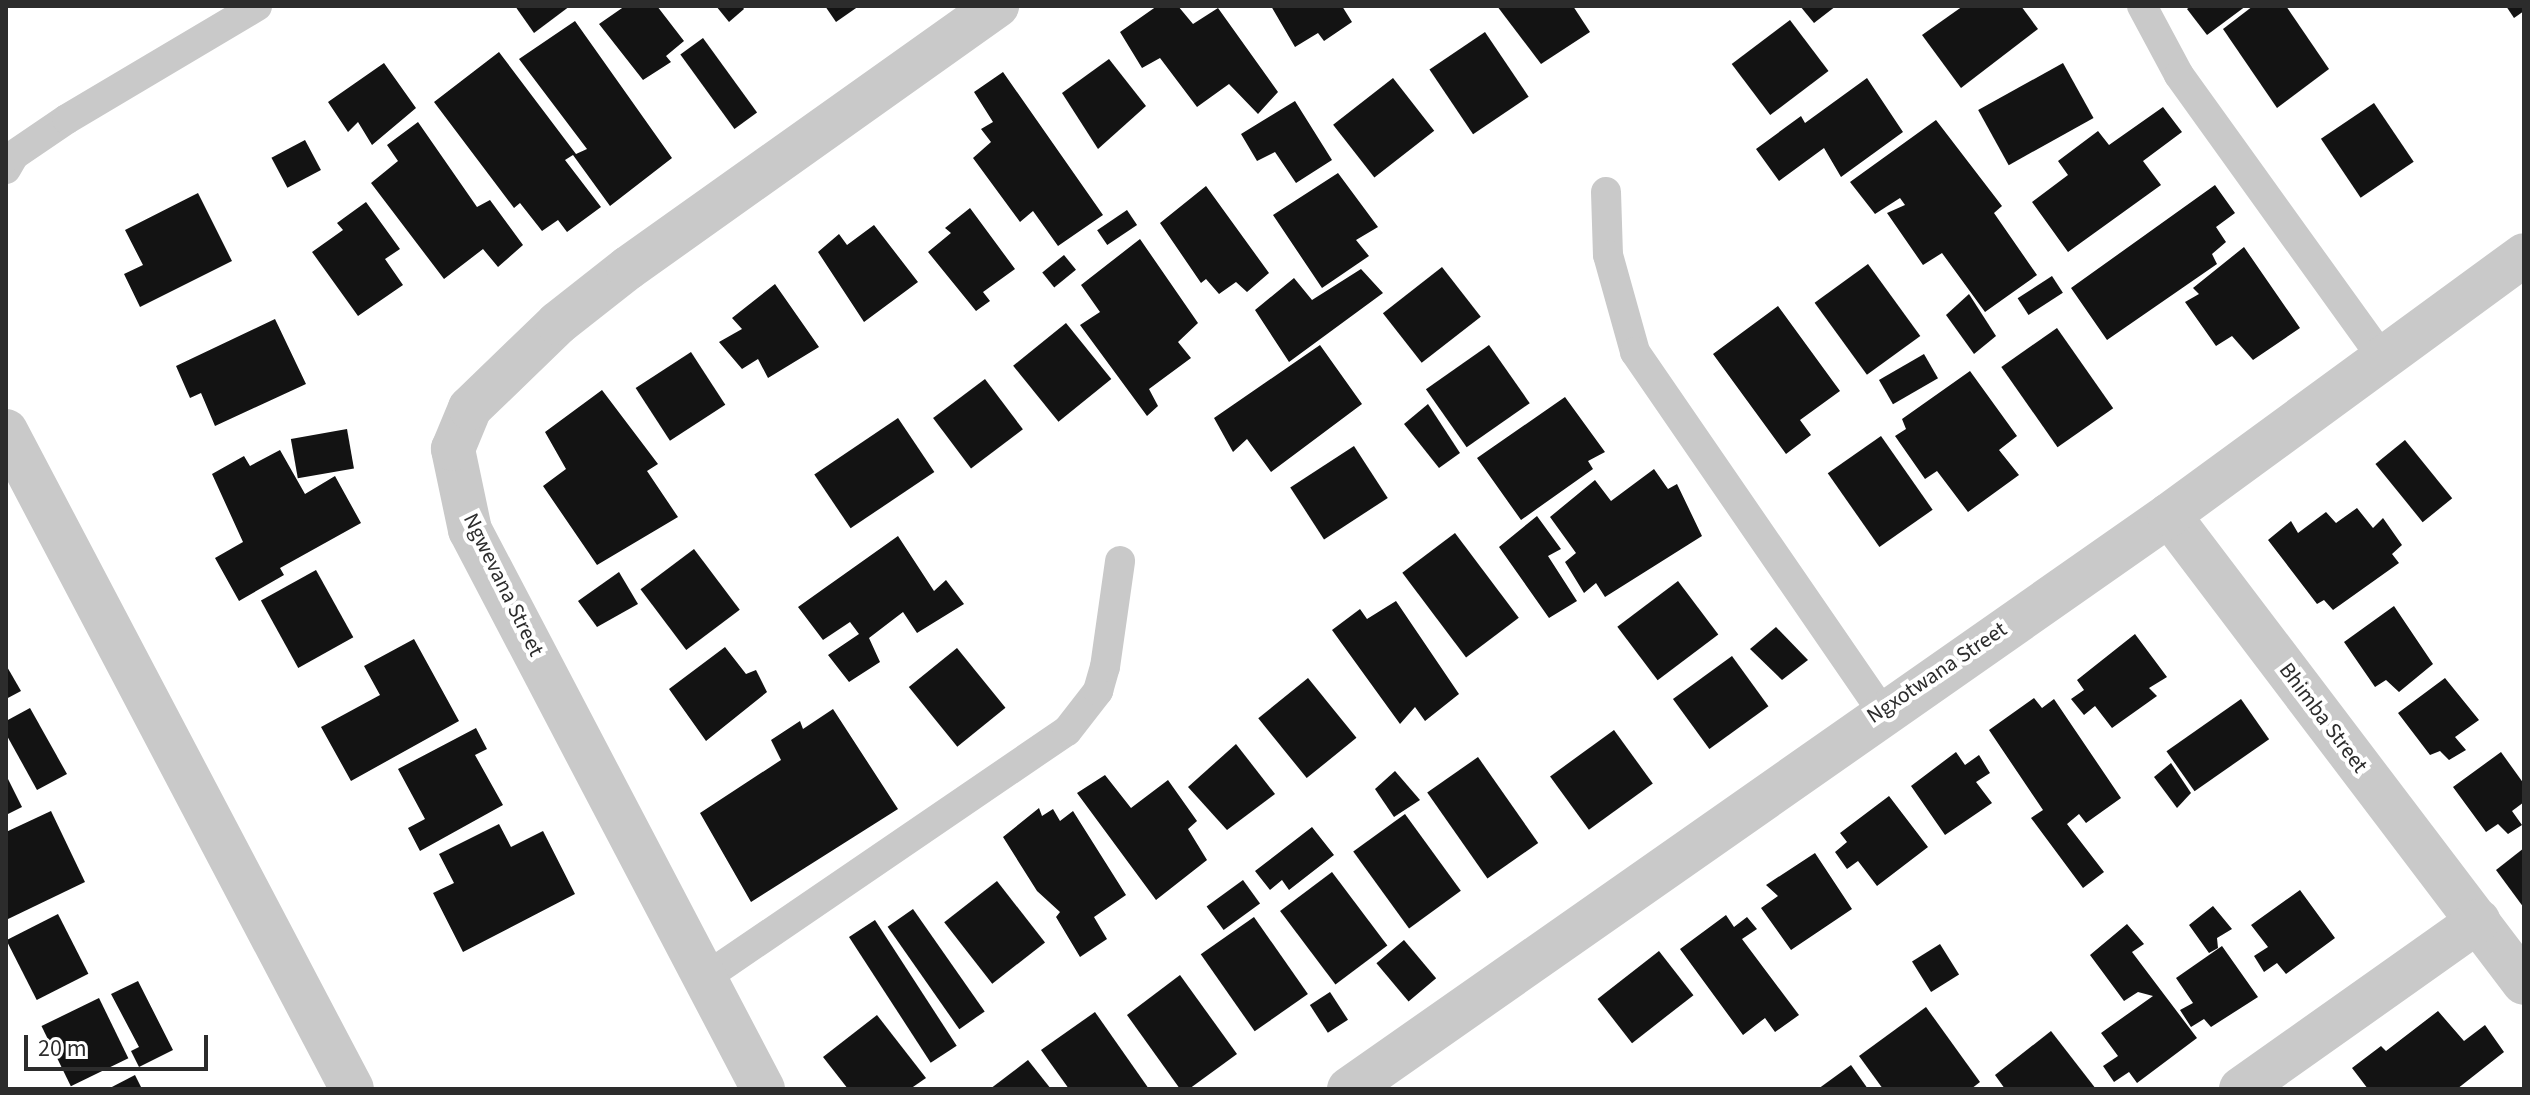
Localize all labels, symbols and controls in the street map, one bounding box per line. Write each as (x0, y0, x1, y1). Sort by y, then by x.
street label: Ngwevana Street (457, 509, 549, 661)
street label: Ngxotwana Street (1862, 616, 2012, 730)
street label: Bhimba Street (2273, 658, 2373, 778)
scale bar (28, 1019, 212, 1069)
text: 20 m (38, 1031, 87, 1066)

